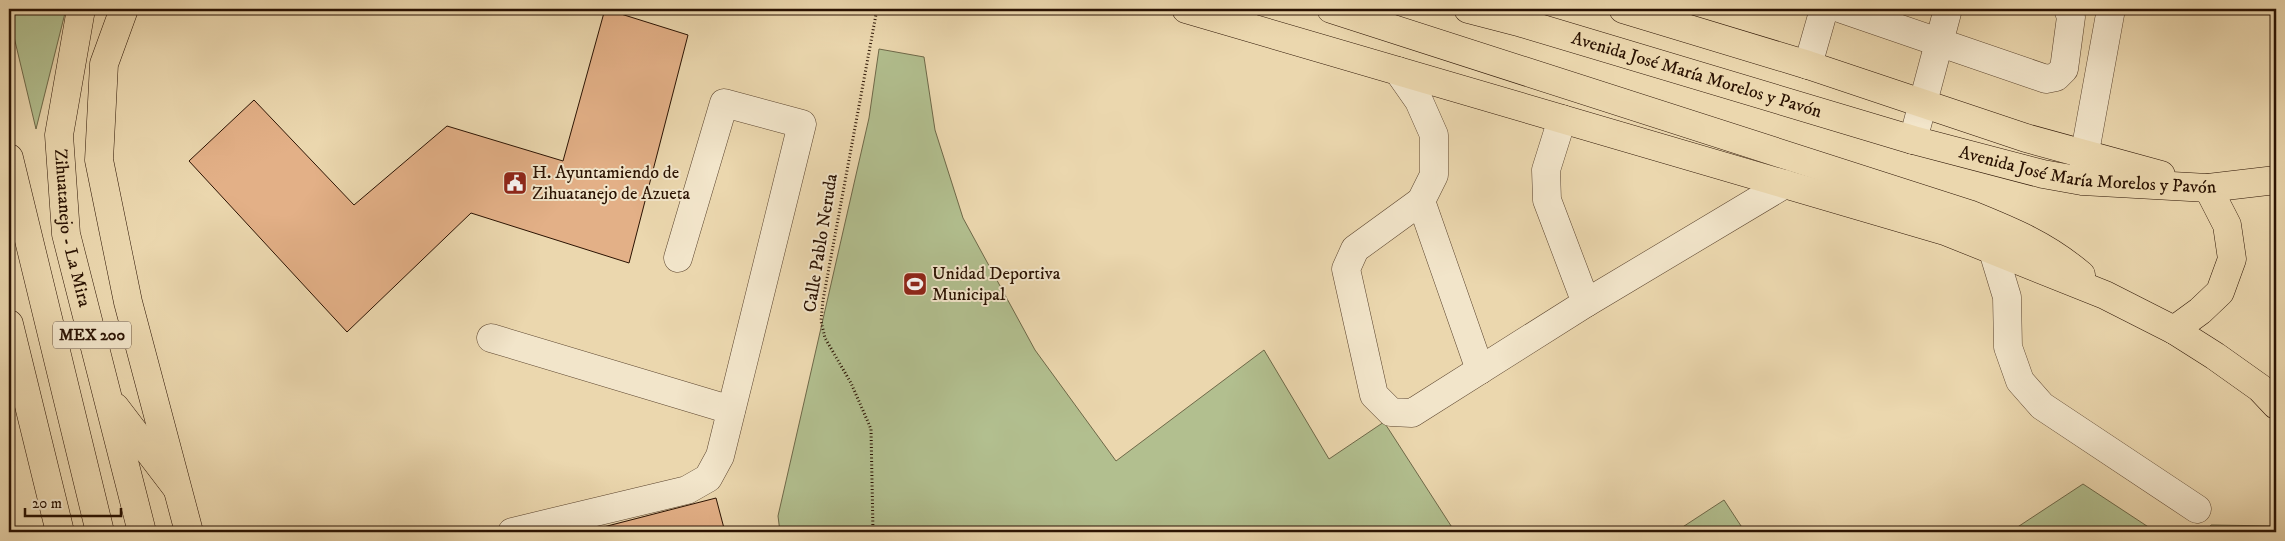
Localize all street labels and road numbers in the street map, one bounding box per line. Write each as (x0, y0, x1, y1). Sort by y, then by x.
street label: Avenida José María Morelos y Pavón (1569, 27, 1825, 123)
street label: Avenida José María Morelos y Pavón (1957, 141, 2218, 199)
street label: Zihuatanejo - La Mira (49, 148, 95, 310)
street label: Calle Pablo Neruda (799, 172, 843, 314)
road number: MEX 200 (53, 322, 131, 348)

